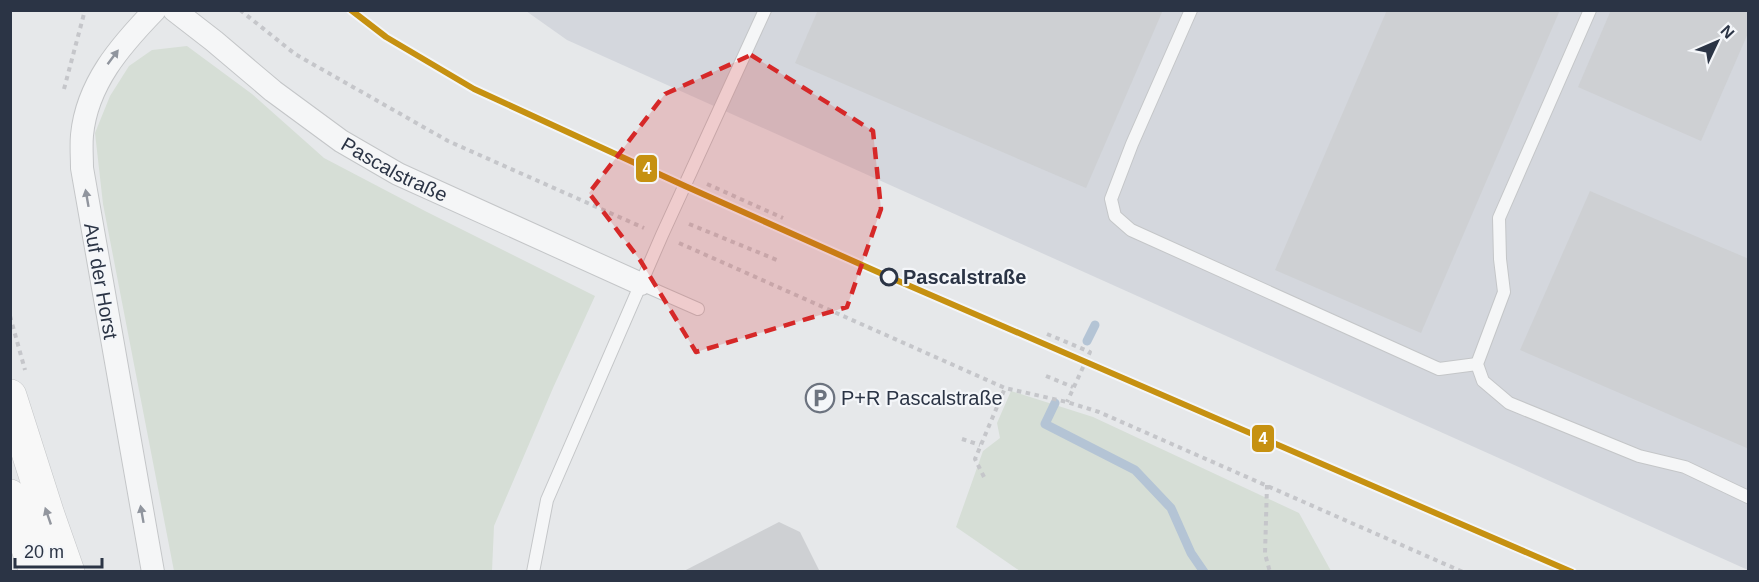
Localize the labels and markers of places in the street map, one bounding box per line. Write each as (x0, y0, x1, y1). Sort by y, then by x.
place label: Pascalstraße (903, 266, 1026, 288)
marker: Pascalstraße (880, 268, 898, 286)
parking icon: P+R Pascalstraße (804, 382, 836, 414)
place label: P+R Pascalstraße (841, 387, 1003, 409)

